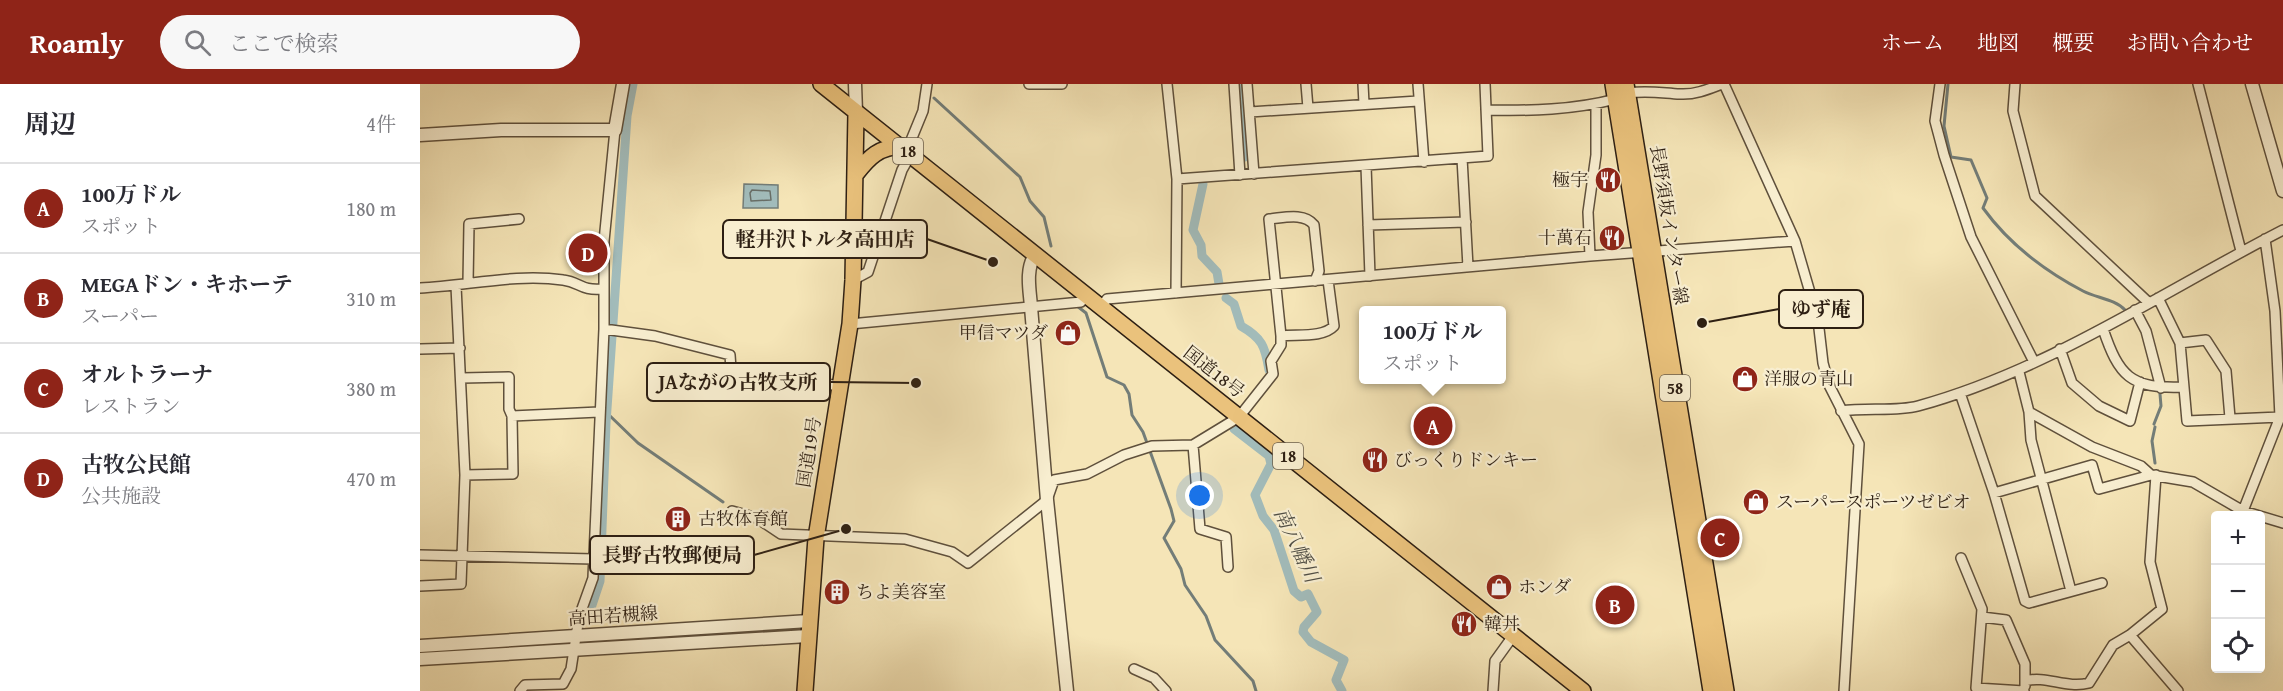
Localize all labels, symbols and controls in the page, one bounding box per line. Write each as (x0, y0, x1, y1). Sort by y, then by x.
search box (160, 15, 580, 69)
text: Roamly (30, 22, 124, 63)
icon: search (181, 26, 214, 59)
text: ここで検索 (229, 27, 339, 59)
text: ホーム (1881, 27, 1944, 58)
text: 地図 (1977, 27, 2019, 58)
text: 概要 (2052, 27, 2094, 58)
text: お問い合わせ (2127, 27, 2253, 58)
text: 周辺 (24, 104, 76, 143)
text: 4件 (366, 109, 396, 138)
road number: 18 (893, 138, 923, 164)
street label: 長野須坂インター線 (1644, 143, 1695, 307)
restaurant icon: 極宇 (1593, 165, 1623, 195)
place label: 極宇 (1552, 166, 1588, 193)
text: 100万ドル (81, 178, 181, 210)
text: A (37, 194, 50, 223)
text: 180 m (346, 194, 396, 223)
text: スポット (81, 211, 161, 240)
callout: 軽井沢トルタ高田店 (723, 220, 927, 258)
restaurant icon: 十萬石 (1597, 223, 1627, 253)
text: 軽井沢トルタ高田店 (735, 224, 915, 253)
place label: 十萬石 (1538, 224, 1592, 251)
pin: D (568, 230, 608, 276)
text: MEGAドン・キホーテ (81, 268, 293, 300)
text: B (37, 284, 50, 313)
text: 310 m (346, 284, 396, 313)
callout: ゆず庵 (1779, 290, 1863, 328)
text: ゆず庵 (1791, 294, 1851, 323)
text: スーパー (81, 301, 159, 330)
popup (1359, 306, 1506, 384)
text: 100万ドル (1382, 315, 1483, 347)
shop icon: 甲信マツダ (1053, 318, 1083, 348)
place label: 甲信マツダ (959, 319, 1048, 346)
street label: 国道18号 (1178, 339, 1251, 404)
text: スポット (1382, 348, 1462, 377)
text: オルトラーナ (81, 358, 213, 390)
callout: JAながの古牧支所 (647, 363, 830, 401)
shop icon: 洋服の青山 (1730, 364, 1760, 394)
place label: 洋服の青山 (1764, 365, 1854, 392)
text: JAながの古牧支所 (655, 367, 818, 396)
text: C (38, 374, 49, 403)
text: 380 m (346, 374, 396, 403)
road number: 58 (1660, 375, 1690, 401)
text: レストラン (81, 391, 180, 420)
pin: A (1414, 404, 1452, 448)
street label: 国道19号 (790, 415, 827, 489)
road number: 18 (1273, 443, 1303, 469)
restaurant icon: びっくりドンキー (1360, 445, 1390, 475)
place label: びっくりドンキー (1394, 446, 1538, 473)
text: 古牧公民館 (81, 448, 191, 480)
text: D (37, 464, 50, 493)
text: 470 m (346, 464, 396, 493)
text: 公共施設 (81, 481, 161, 510)
your location (1185, 481, 1214, 510)
shop icon: スーパースポーツゼビオ (1741, 487, 1771, 517)
place label: スーパースポーツゼビオ (1776, 488, 1971, 515)
water label: 南八幡川 (1267, 502, 1328, 589)
building icon: 古牧体育館 (663, 504, 693, 534)
place label: 古牧体育館 (698, 505, 788, 532)
map controls (2211, 511, 2265, 673)
button: + (2211, 511, 2265, 565)
pin: C (1700, 516, 1740, 560)
callout: 長野古牧郵便局 (590, 536, 754, 574)
text: 長野古牧郵便局 (602, 540, 742, 569)
button: − (2211, 565, 2265, 619)
shop icon: ホンダ (1484, 572, 1514, 602)
place label: ホンダ (1518, 573, 1571, 600)
building icon: ちよ美容室 (822, 577, 852, 607)
place label: ちよ美容室 (856, 578, 946, 605)
pin: B (1596, 582, 1634, 628)
street label: 高田若槻線 (567, 599, 659, 632)
restaurant icon: 韓丼 (1449, 609, 1479, 639)
place label: 韓丼 (1484, 610, 1520, 637)
button: locate (2211, 619, 2265, 673)

